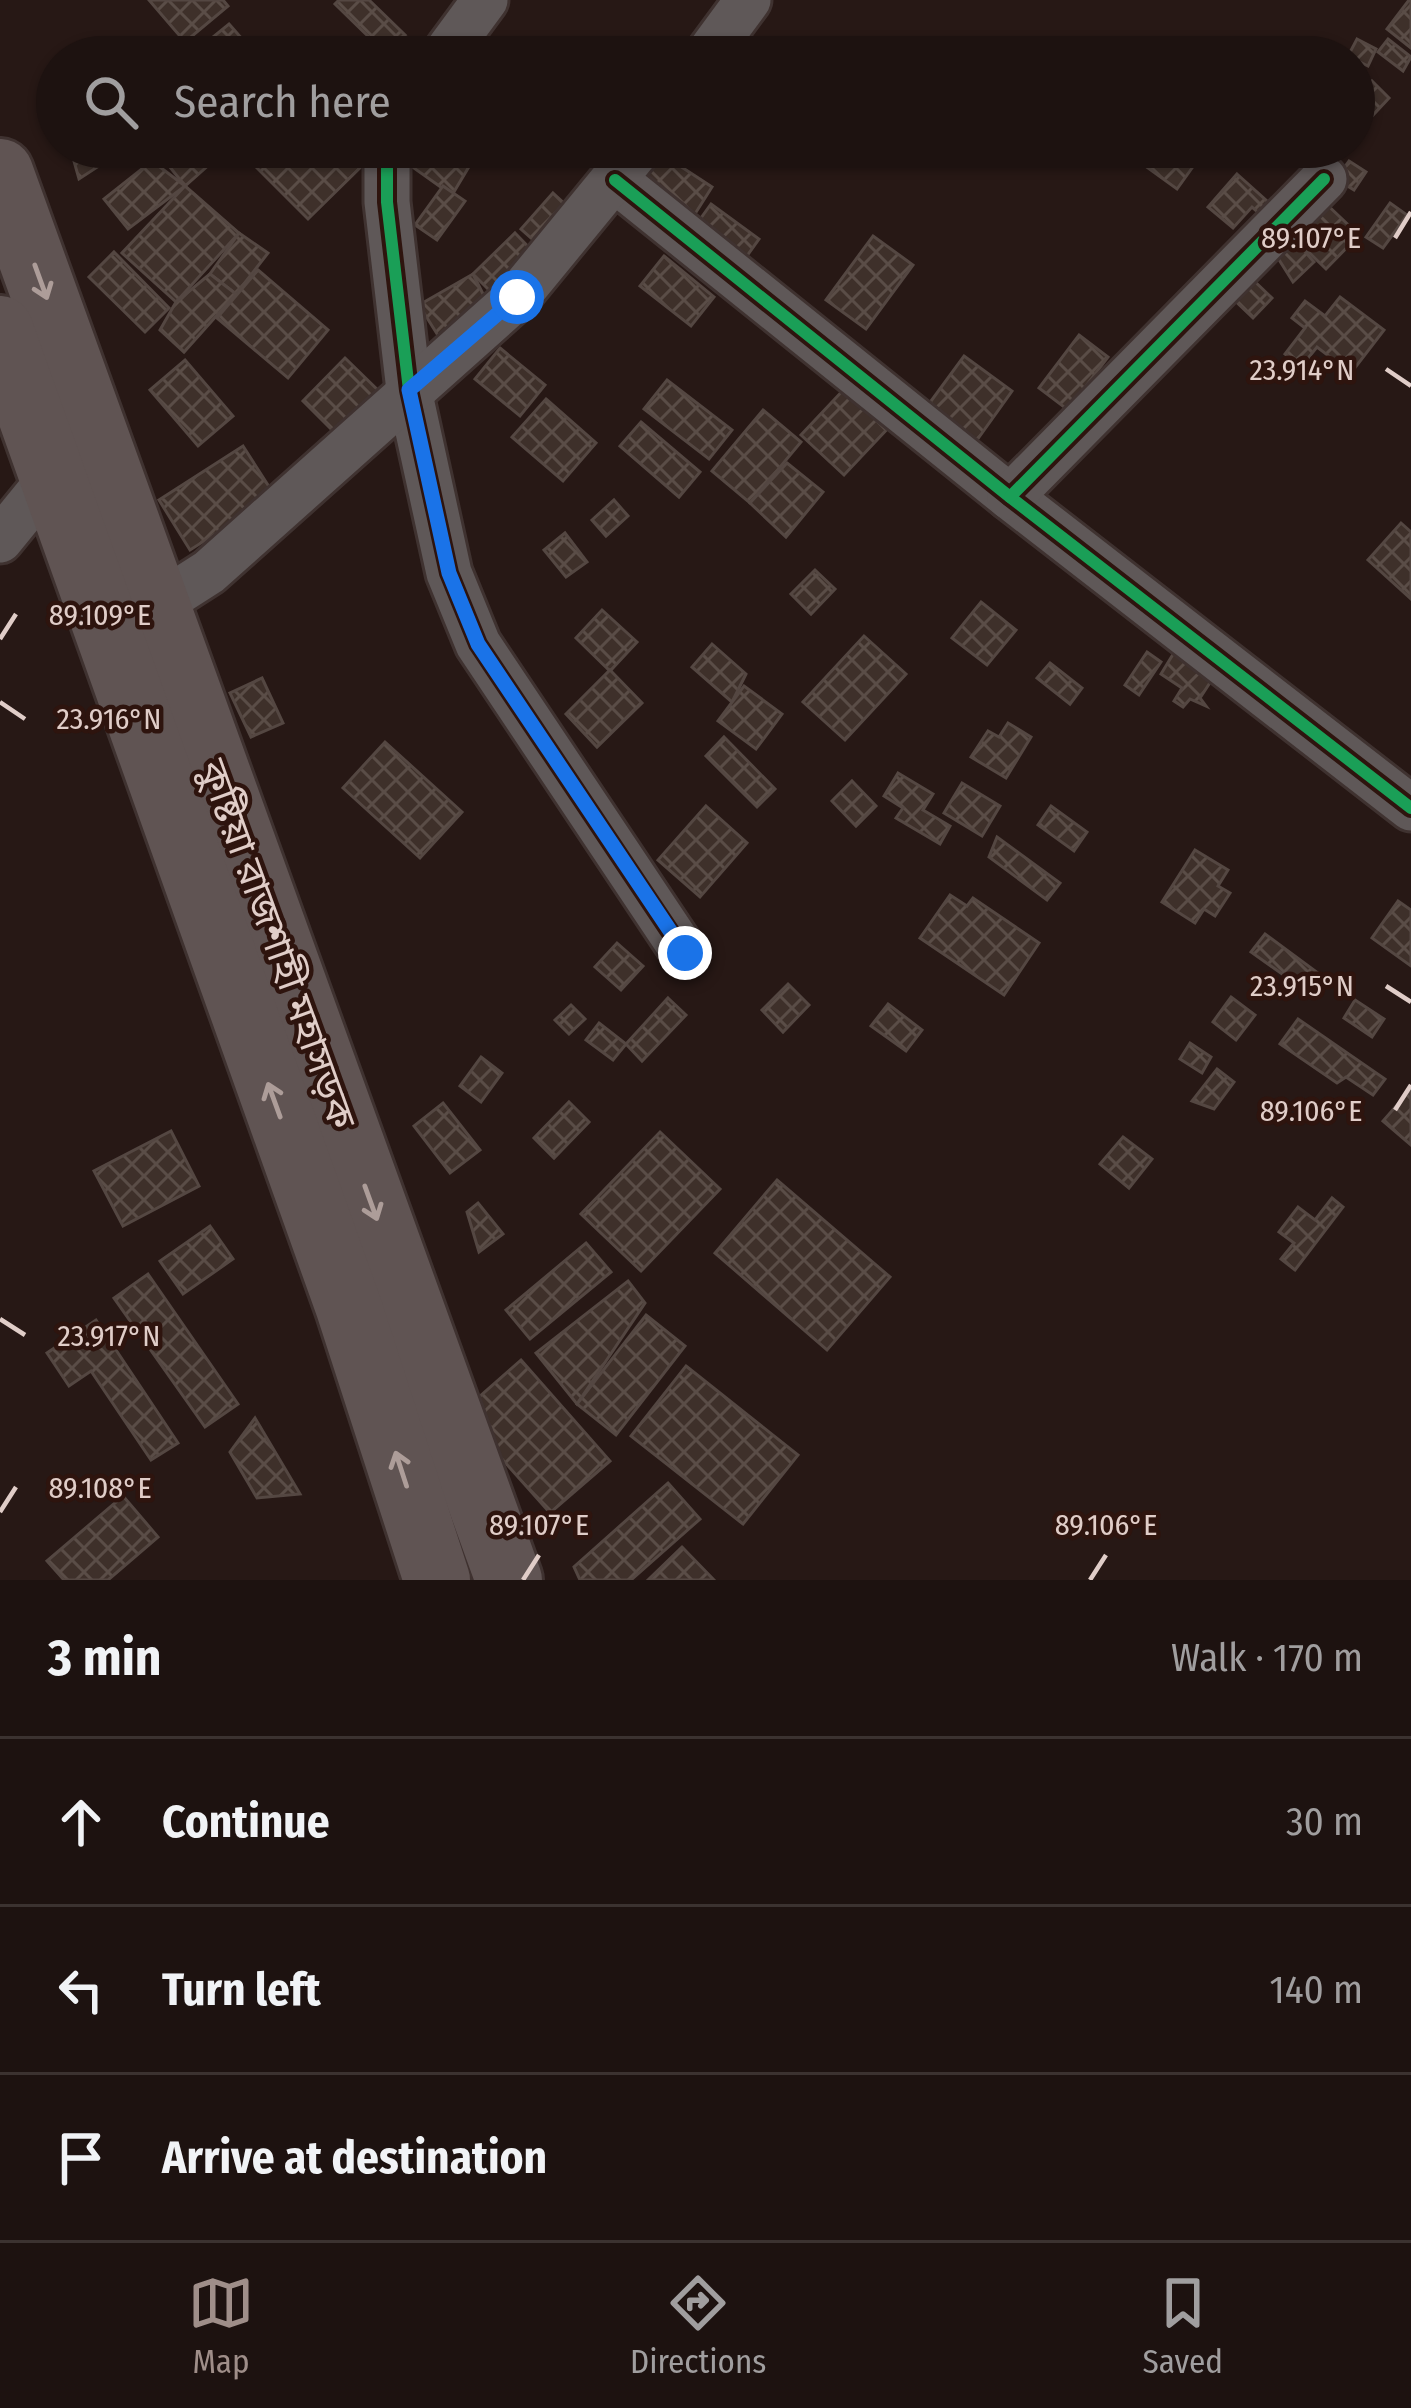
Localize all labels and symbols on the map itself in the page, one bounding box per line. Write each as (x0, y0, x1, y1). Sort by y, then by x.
text: 89.107°E (1261, 220, 1361, 256)
one-way arrow (31, 263, 53, 300)
route start (490, 270, 544, 324)
text: 23.914°N (1250, 352, 1354, 388)
text: 89.109°E (49, 597, 151, 633)
text: 23.916°N (57, 701, 161, 737)
street label: কুষ্টিয়া রাজশাহী মহাসড়ক (188, 752, 365, 1136)
route end (658, 926, 712, 980)
text: 23.915°N (1250, 968, 1354, 1004)
one-way arrow (262, 1082, 283, 1119)
text: 89.106°E (1260, 1093, 1362, 1129)
one-way arrow (362, 1183, 383, 1220)
text: 23.917°N (58, 1318, 160, 1354)
one-way arrow (389, 1451, 411, 1489)
text: 89.108°E (49, 1470, 152, 1506)
text: 89.107°E (489, 1507, 589, 1543)
text: 89.106°E (1055, 1507, 1157, 1543)

